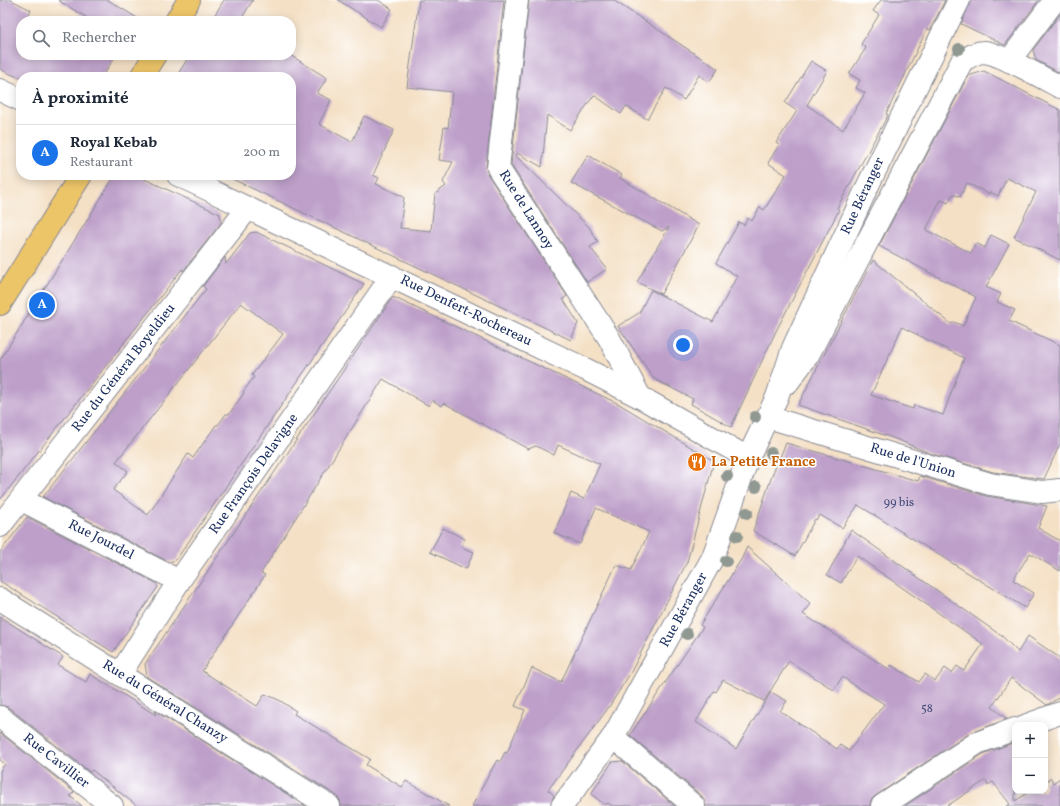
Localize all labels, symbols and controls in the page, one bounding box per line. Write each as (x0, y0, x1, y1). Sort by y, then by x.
search box (16, 16, 296, 60)
icon: search (30, 27, 52, 49)
text: Rechercher (62, 28, 136, 49)
text: À proximité (32, 87, 129, 110)
text: Royal Kebab (70, 133, 157, 154)
text: A (40, 144, 50, 162)
text: 200 m (243, 144, 280, 162)
text: Restaurant (70, 154, 133, 172)
street label: Rue Béranger (837, 154, 889, 238)
street label: Rue de Lannoy (494, 167, 558, 254)
street label: Rue Denfert-Rochereau (397, 271, 535, 351)
pin: A (29, 290, 55, 320)
street label: Rue du Général Boyeldieu (68, 300, 180, 436)
your location (673, 335, 693, 355)
street label: Rue François Delavigne (205, 409, 303, 538)
street label: Rue de l'Union (868, 439, 958, 483)
restaurant icon: La Petite France (686, 451, 708, 473)
place label: La Petite France (711, 453, 816, 472)
house number: 99 bis (884, 495, 914, 511)
street label: Rue Jourdel (65, 515, 137, 565)
street label: Rue Béranger (656, 569, 713, 651)
street label: Rue du Général Chanzy (99, 656, 232, 749)
house number: 58 (921, 701, 933, 717)
map controls (1012, 722, 1048, 794)
button: + (1012, 722, 1048, 758)
street label: Rue Cavillier (19, 729, 93, 793)
button: − (1012, 758, 1048, 794)

